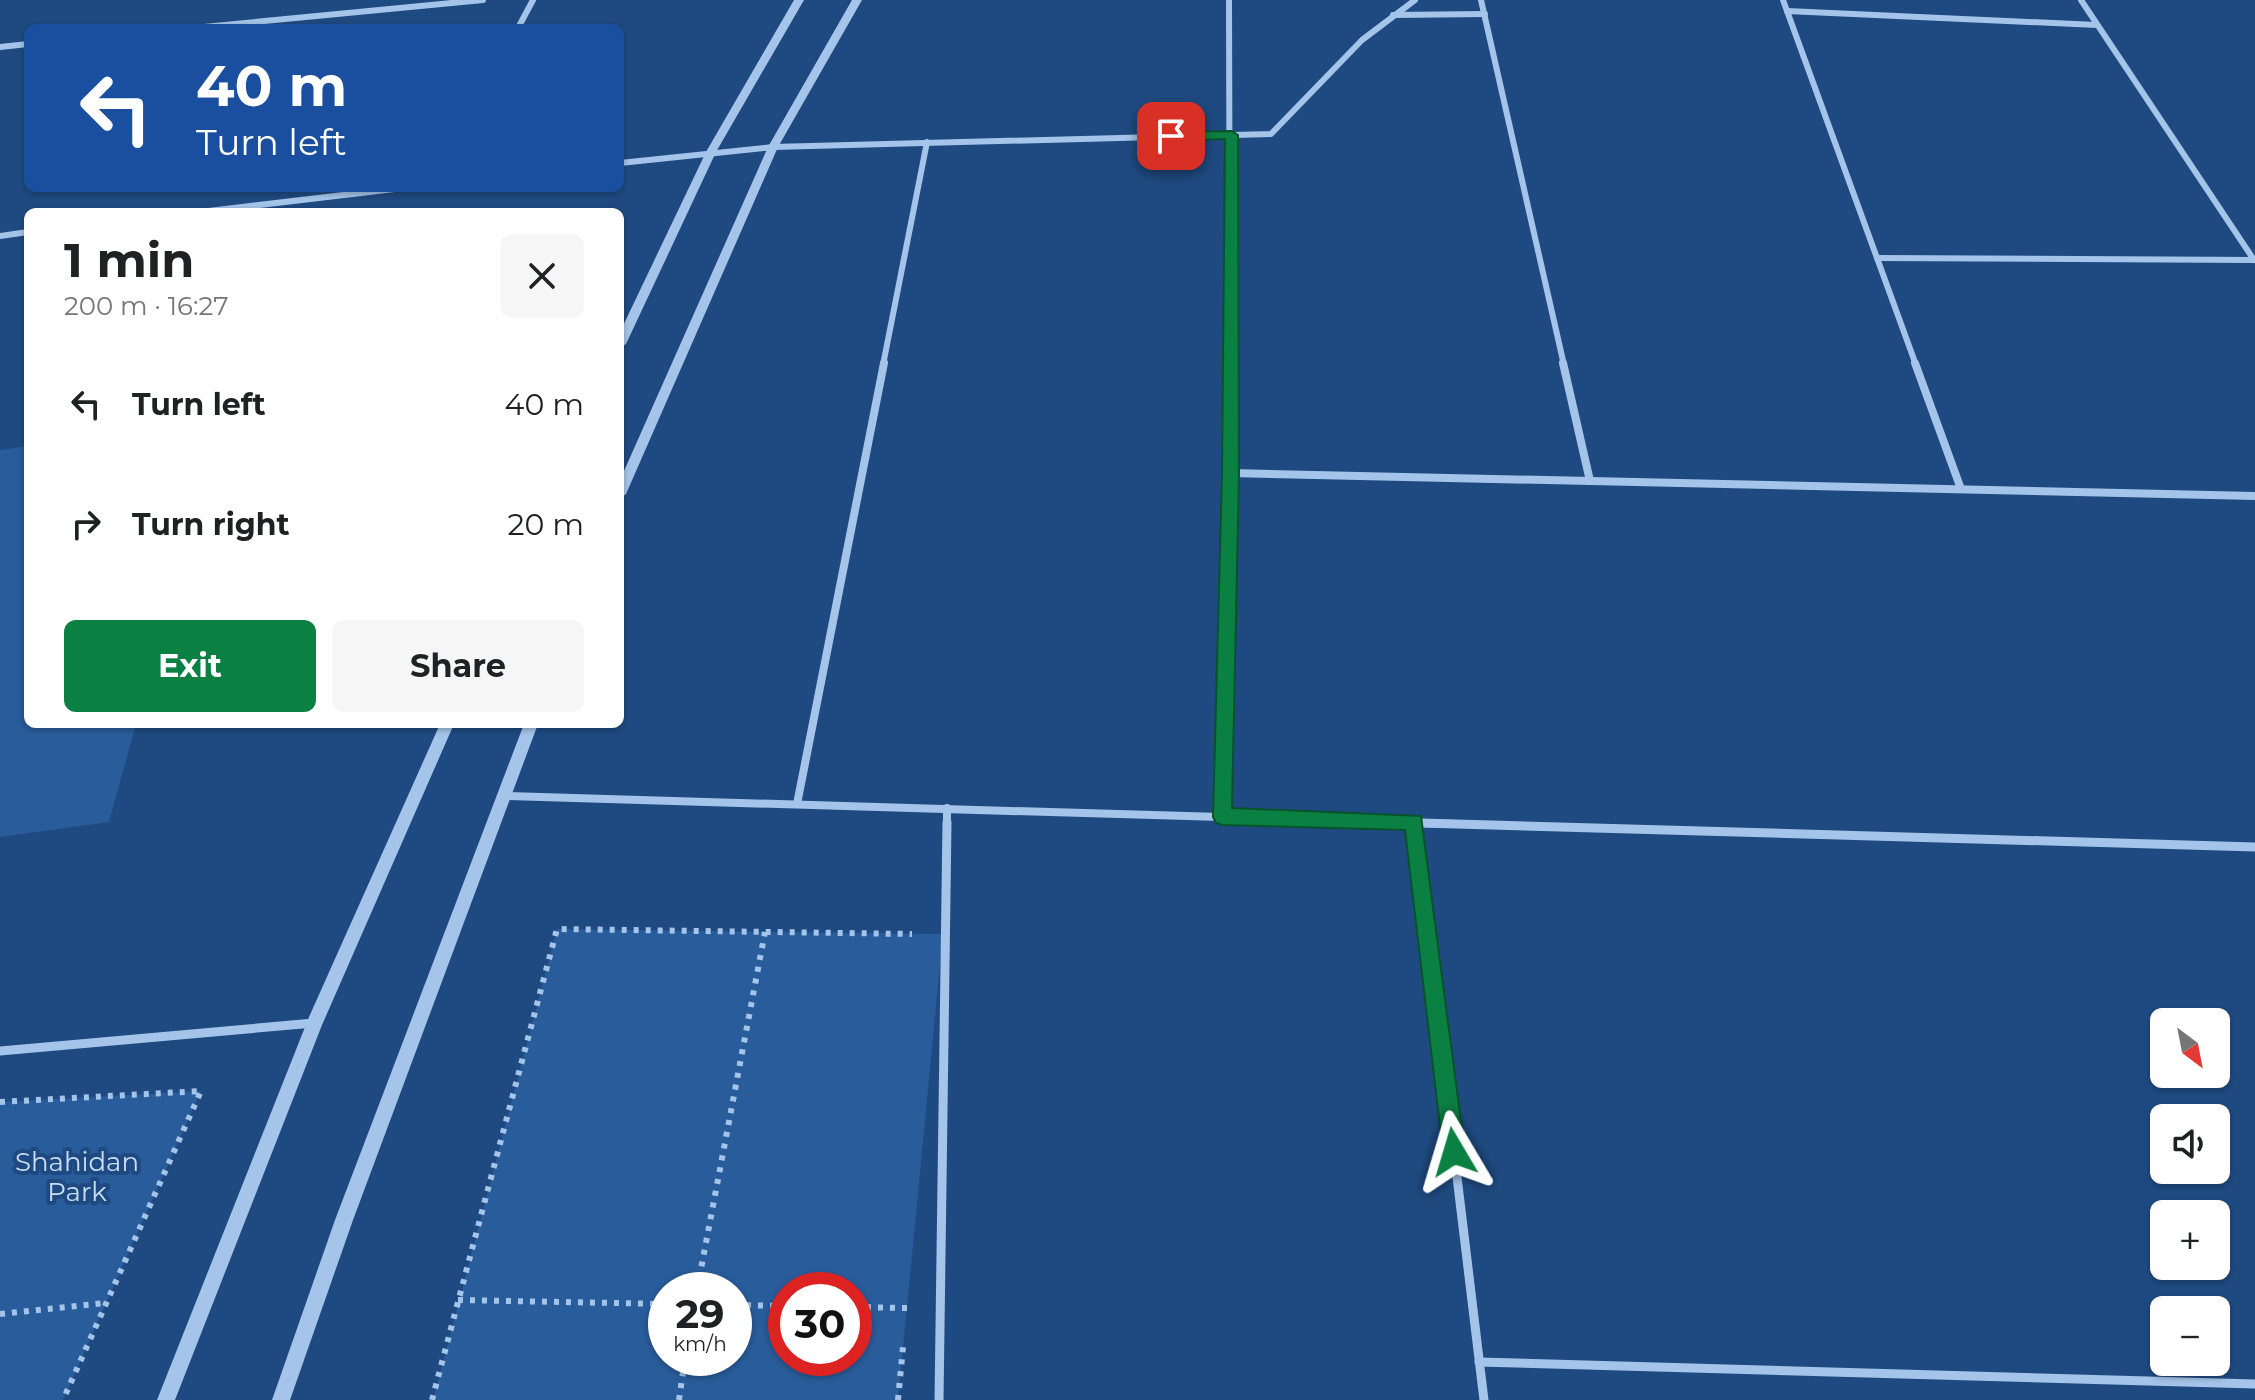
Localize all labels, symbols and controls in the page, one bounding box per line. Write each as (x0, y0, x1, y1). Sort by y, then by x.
text: 40 m (196, 52, 347, 120)
icon: left (64, 56, 168, 160)
pin (1137, 102, 1205, 170)
icon: arrive (1149, 114, 1193, 158)
text: Turn left (196, 120, 347, 164)
text: 1 min (64, 231, 194, 289)
button: close (500, 234, 584, 318)
text: 200 m · 16:27 (64, 290, 228, 322)
icon: left (64, 382, 108, 426)
text: Turn left (132, 386, 265, 423)
text: 40 m (505, 386, 584, 423)
icon: right (64, 502, 108, 546)
text: Turn right (132, 506, 289, 543)
text: 20 m (507, 506, 584, 543)
button: Exit (64, 620, 316, 712)
button: Share (332, 620, 584, 712)
north arrow (2150, 1008, 2230, 1088)
map controls (2150, 1008, 2230, 1376)
button: sound (2150, 1104, 2230, 1184)
position arrow (1412, 1110, 1496, 1194)
park label: Shahidan Park (15, 1146, 139, 1208)
button: + (2150, 1200, 2230, 1280)
speed limit sign: 30 (768, 1272, 872, 1376)
text: 29 (675, 1289, 725, 1338)
button: − (2150, 1296, 2230, 1376)
text: km/h (673, 1332, 727, 1356)

